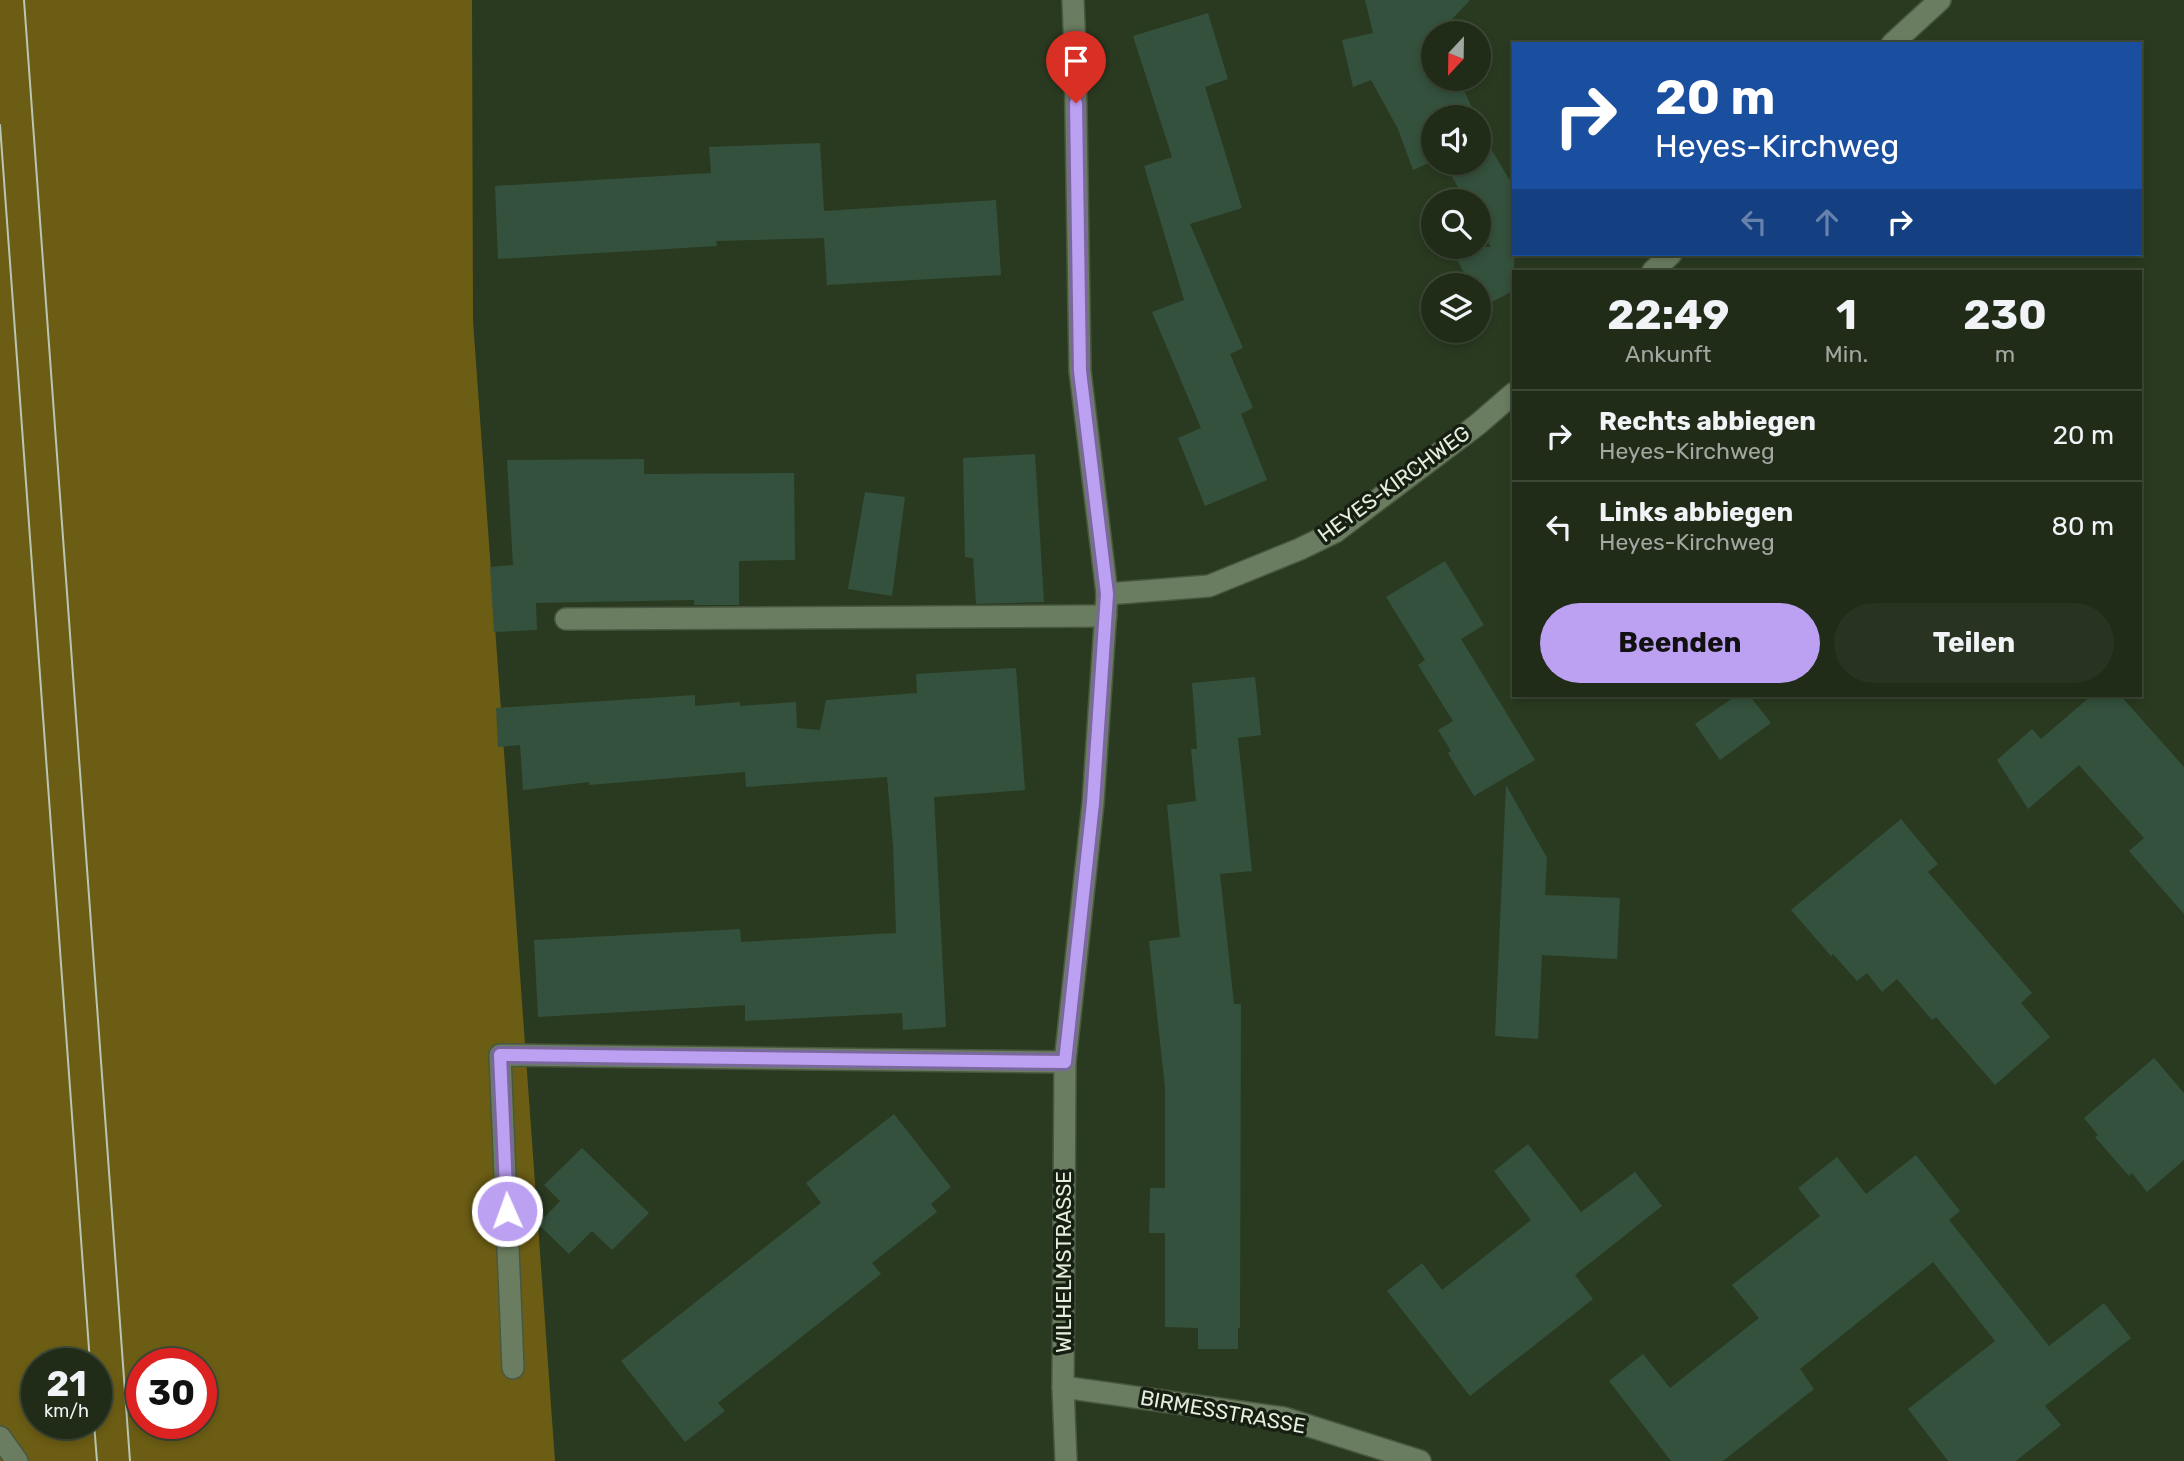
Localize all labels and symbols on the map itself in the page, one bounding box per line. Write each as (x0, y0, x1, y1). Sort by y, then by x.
north arrow (1421, 21, 1491, 91)
pin (1046, 31, 1106, 103)
street label: HEYES-KIRCHWEG (1313, 420, 1475, 547)
street label: WILHELMSTRASSE (1051, 1171, 1076, 1353)
position arrow (470, 1174, 544, 1248)
speed limit sign: 30 (126, 1348, 217, 1439)
street label: BIRMESSTRASSE (1138, 1385, 1308, 1438)

